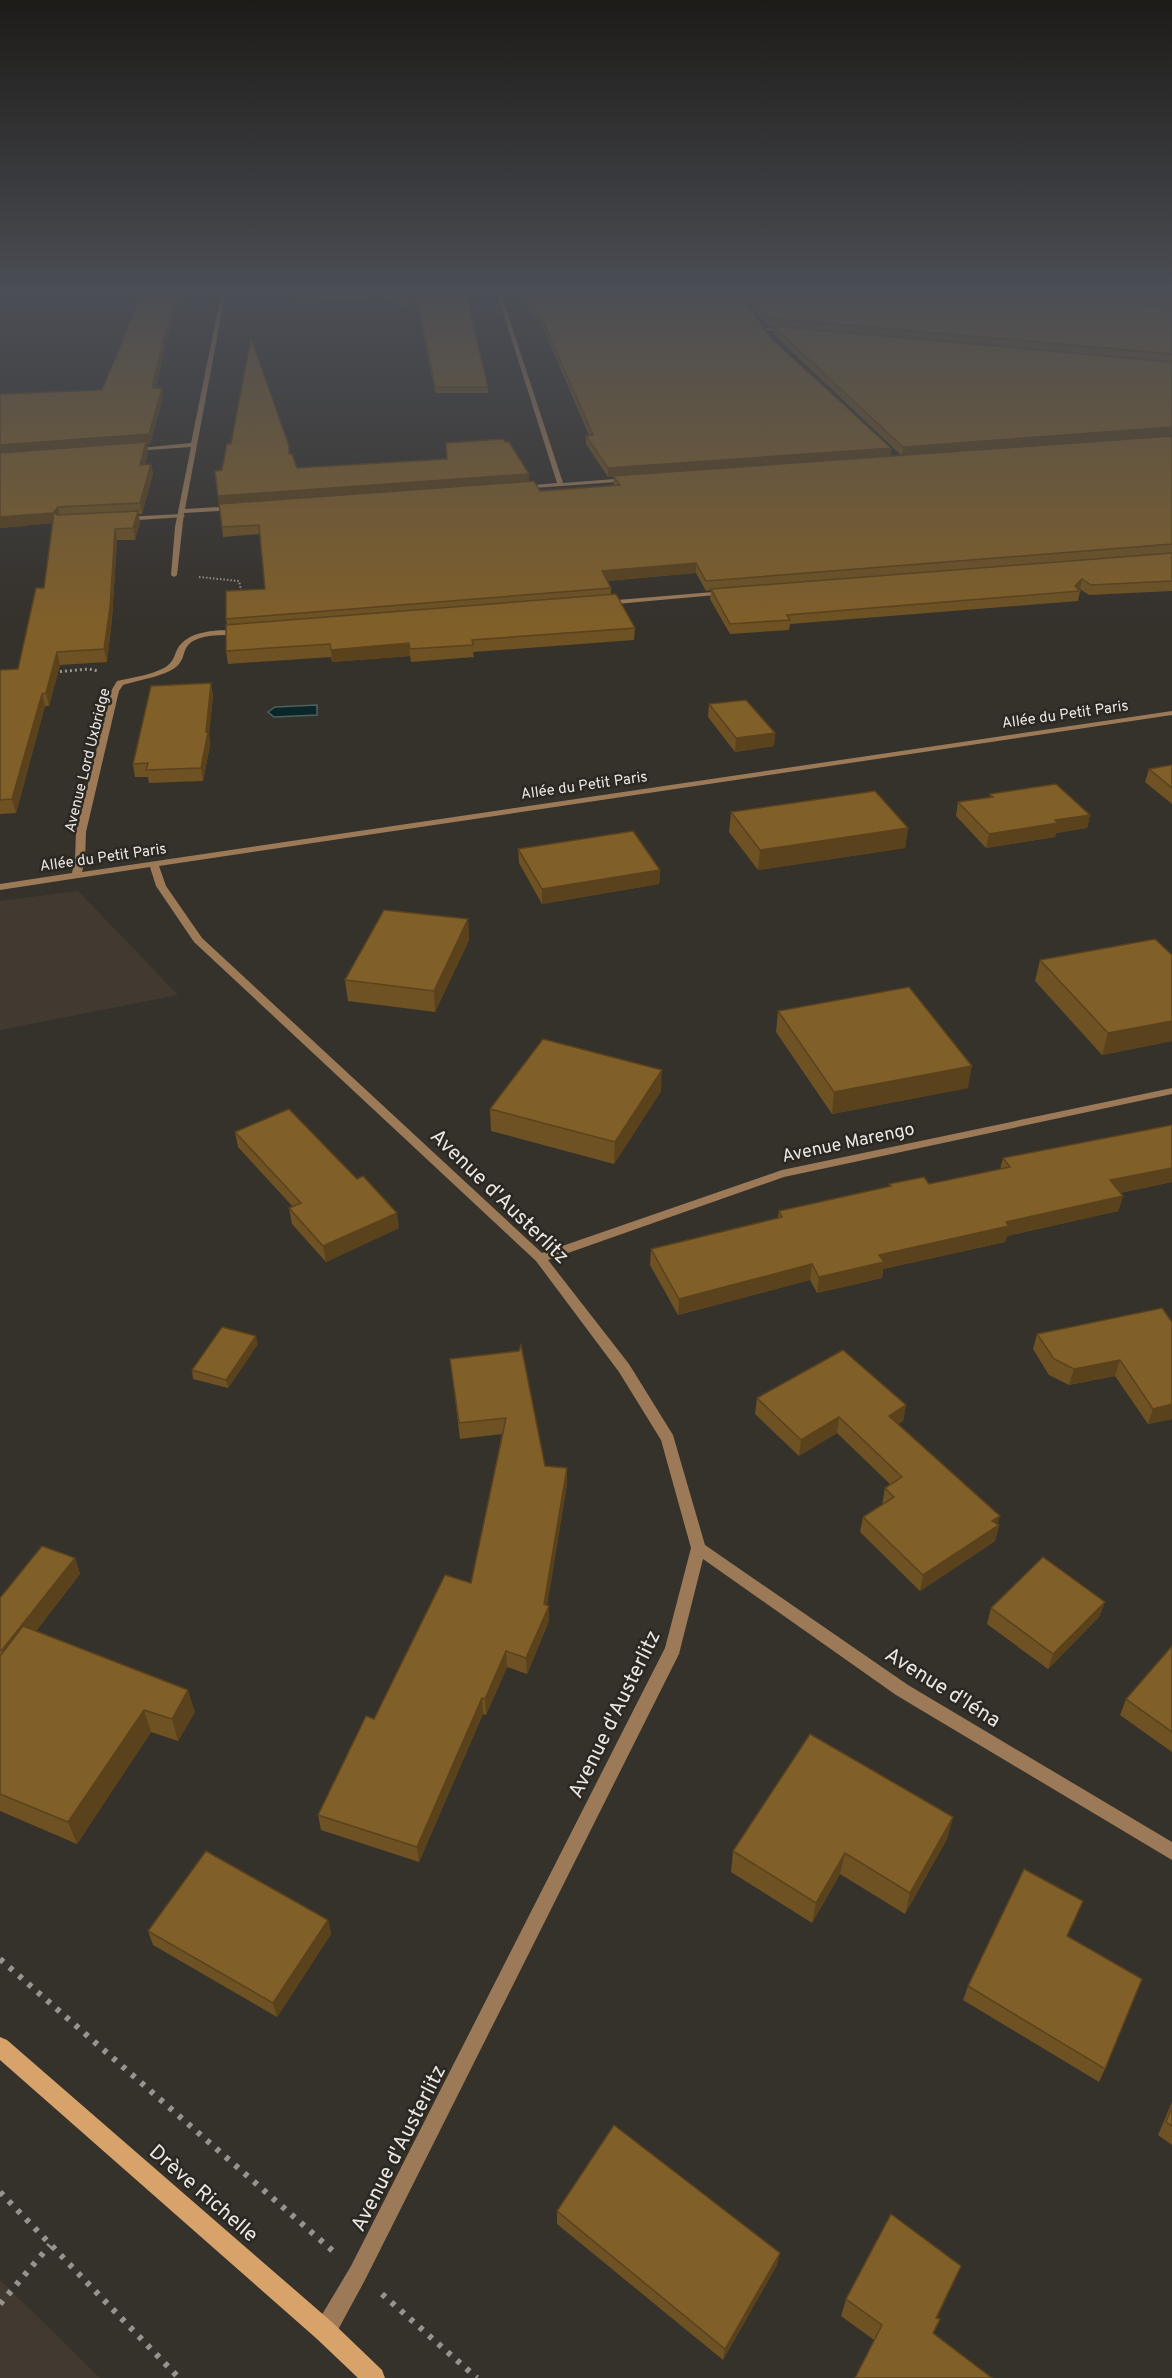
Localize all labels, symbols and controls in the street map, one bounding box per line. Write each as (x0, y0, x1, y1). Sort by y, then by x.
street label: Avenue Lord Uxbridge (61, 686, 116, 835)
street label: Allée du Petit Paris (1001, 697, 1130, 734)
street label: Allée du Petit Paris (520, 768, 649, 805)
street label: Allée du Petit Paris (39, 840, 168, 877)
street label: Avenue Marengo (780, 1118, 917, 1169)
street label: Avenue d'Austerlitz (424, 1124, 574, 1271)
street label: Avenue d'Austerlitz (563, 1626, 668, 1803)
street label: Avenue d'Iéna (879, 1642, 1005, 1735)
street label: Avenue d'Austerlitz (346, 2061, 453, 2237)
street label: Drève Richelle (143, 2139, 263, 2249)

